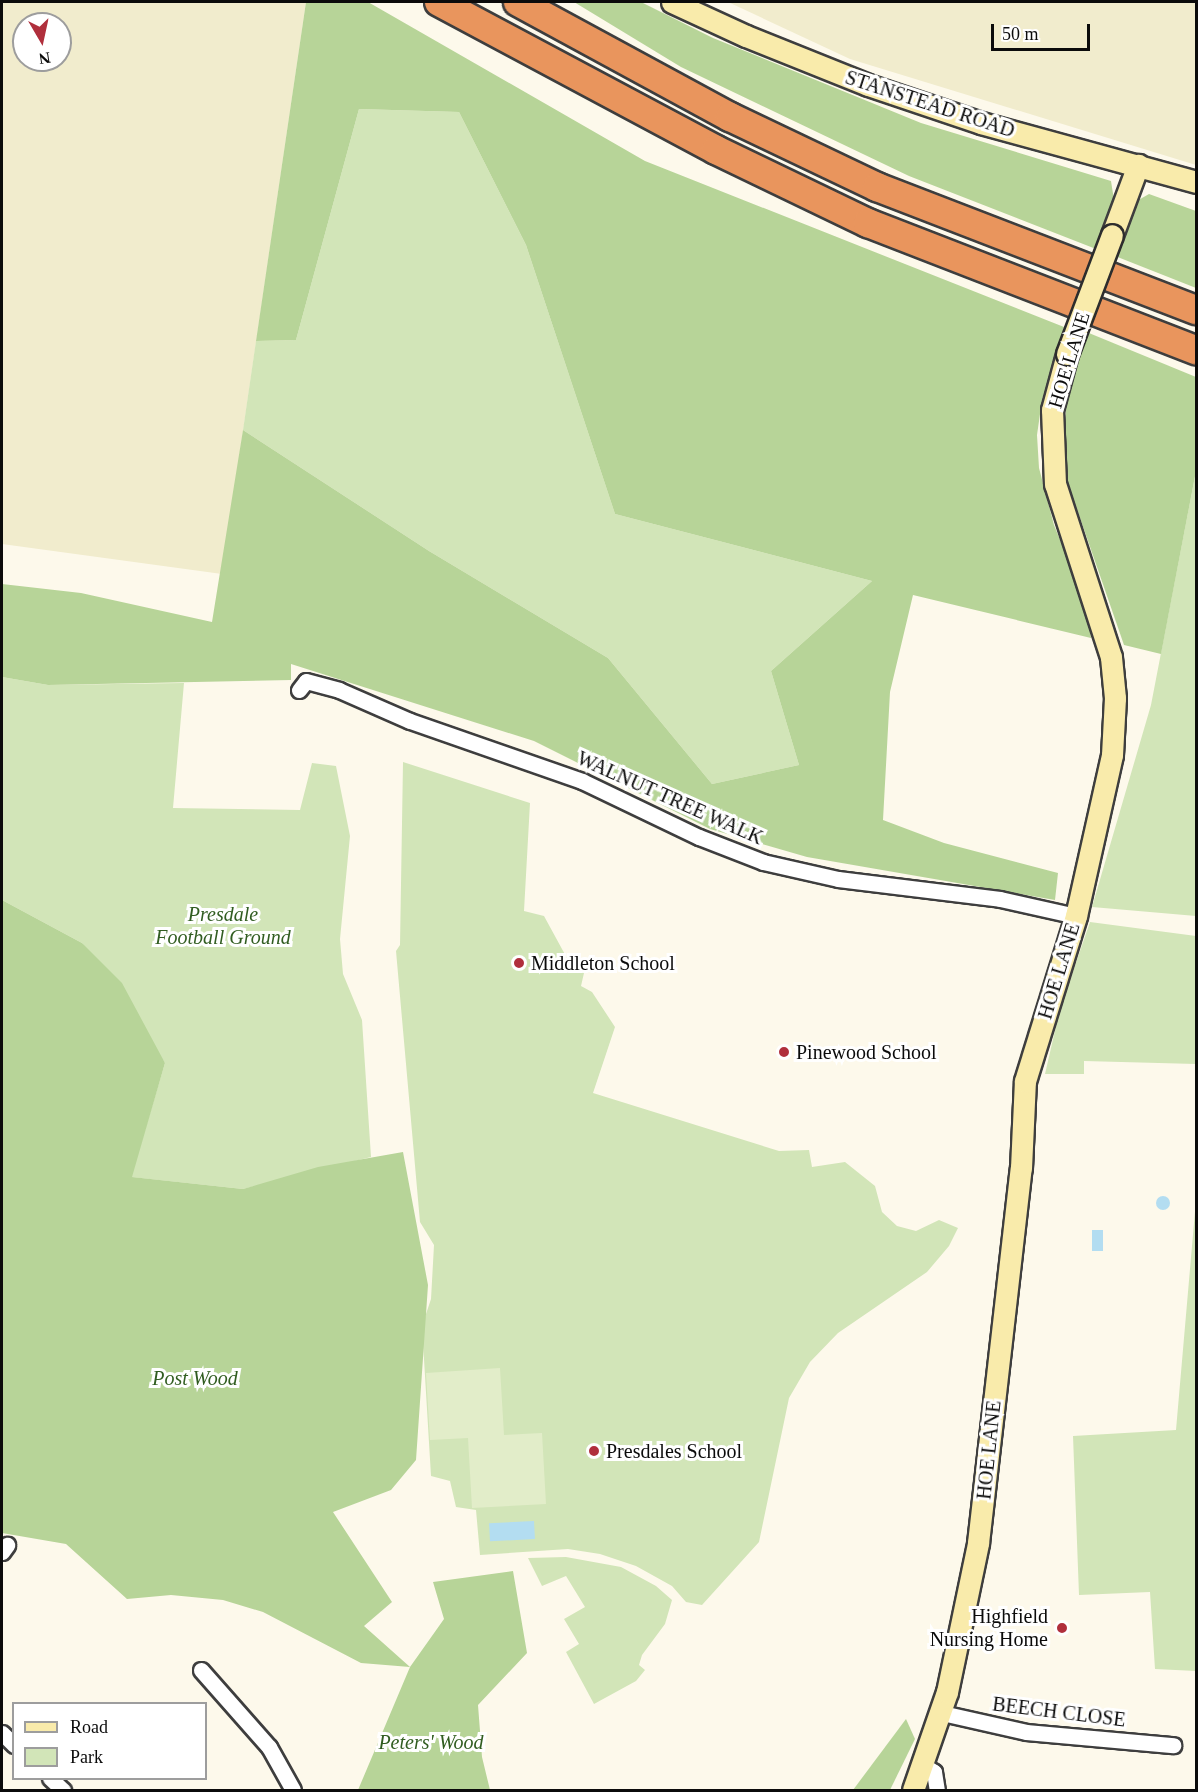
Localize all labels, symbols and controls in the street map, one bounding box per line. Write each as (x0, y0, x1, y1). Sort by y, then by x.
north arrow (12, 12, 72, 72)
scale bar (994, 12, 1093, 50)
text: 50 m (1002, 24, 1039, 44)
text: N (38, 49, 52, 68)
street label: STANSTEAD ROAD (842, 65, 1018, 143)
street label: HOE LANE (1043, 309, 1095, 411)
street label: WALNUT TREE WALK (573, 746, 767, 850)
park label: Presdale Football Ground (155, 902, 291, 949)
street label: HOE LANE (1033, 920, 1085, 1022)
place label: Middleton School (531, 951, 675, 975)
marker: Middleton School (512, 956, 526, 970)
place label: Pinewood School (796, 1040, 937, 1064)
marker: Pinewood School (777, 1045, 791, 1059)
park label: Post Wood (152, 1366, 238, 1390)
street label: HOE LANE (972, 1399, 1006, 1501)
place label: Presdales School (606, 1439, 742, 1463)
marker: Presdales School (587, 1444, 601, 1458)
place label: Highfield Nursing Home (930, 1604, 1048, 1651)
marker: Highfield Nursing Home (1053, 1619, 1071, 1637)
street label: BEECH CLOSE (991, 1692, 1127, 1732)
legend (12, 1702, 207, 1780)
text: Road (70, 1717, 108, 1737)
park label: Peters' Wood (378, 1730, 484, 1754)
text: Park (70, 1747, 103, 1767)

